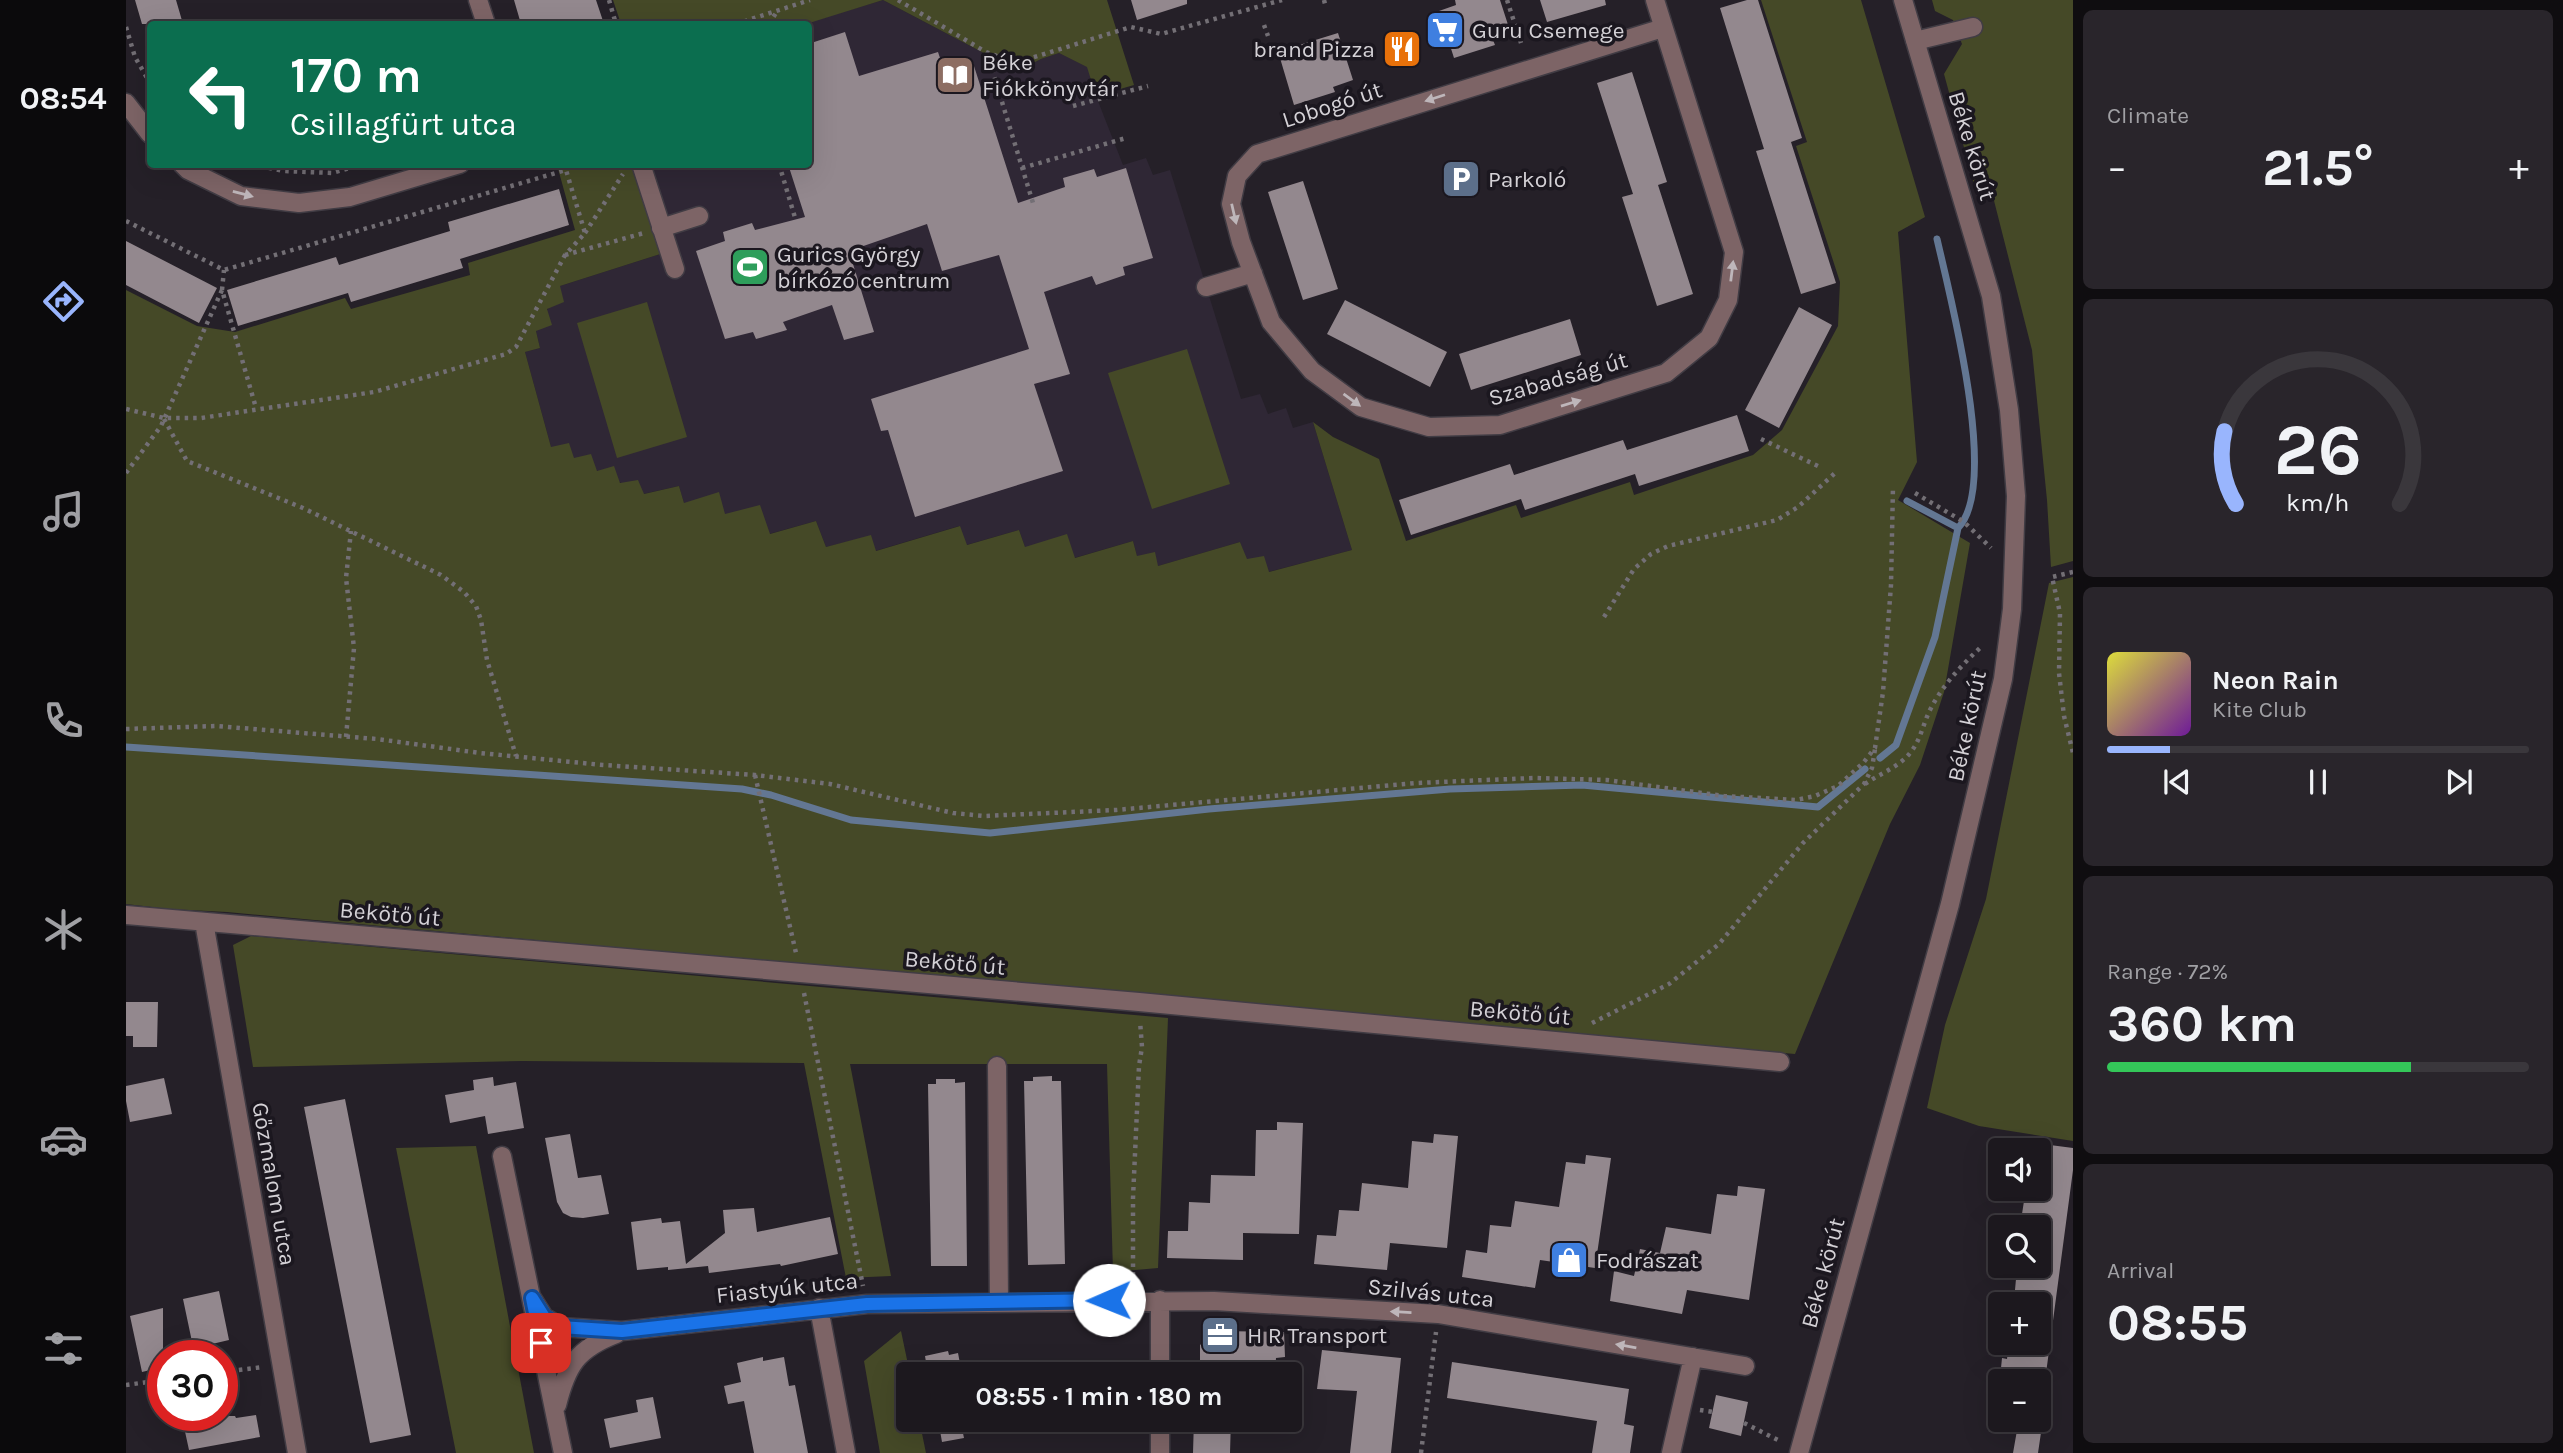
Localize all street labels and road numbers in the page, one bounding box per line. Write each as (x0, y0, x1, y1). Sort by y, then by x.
street label: Lobogó út (1279, 76, 1386, 134)
street label: Béke körút (1943, 88, 2001, 204)
street label: Szabadság út (1485, 346, 1631, 412)
street label: Béke körút (1942, 668, 1992, 784)
street label: Bekötő út (339, 896, 442, 932)
street label: Bekötő út (904, 945, 1007, 981)
street label: Bekötő út (1469, 995, 1572, 1031)
street label: Gőzmalom utca (246, 1100, 302, 1268)
street label: Béke körút (1795, 1215, 1851, 1331)
street label: Fiastyúk utca (715, 1267, 859, 1309)
street label: Szilvás utca (1366, 1273, 1496, 1313)

